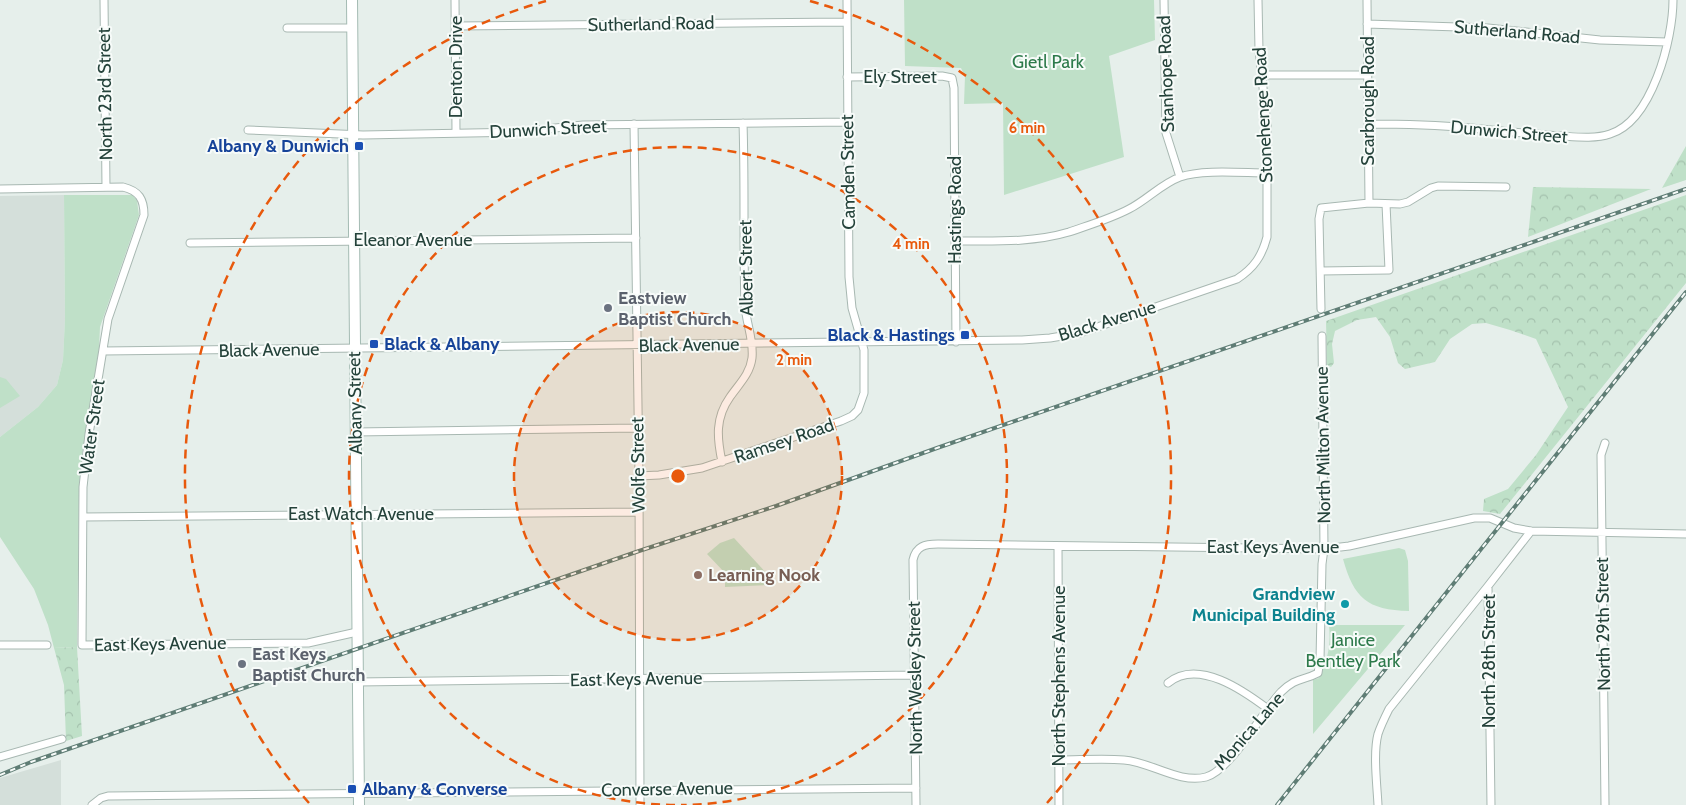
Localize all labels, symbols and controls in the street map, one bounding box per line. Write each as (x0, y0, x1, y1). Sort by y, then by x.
street label: Sutherland Road (588, 12, 714, 36)
street label: Stanhope Road (1153, 15, 1179, 133)
street label: Denton Drive (445, 16, 467, 118)
street label: Sutherland Road (1453, 16, 1581, 48)
street label: North 23rd Street (93, 27, 117, 161)
street label: Scarbrough Road (1357, 36, 1379, 166)
street label: Stonehenge Road (1248, 47, 1278, 183)
park label: Gietl Park (1012, 51, 1085, 73)
street label: Ely Street (863, 66, 937, 88)
street label: Camden Street (836, 114, 860, 230)
street label: Dunwich Street (489, 115, 607, 143)
street label: Dunwich Street (1450, 116, 1568, 148)
text: 6 min (1009, 119, 1045, 137)
place label: Albany & Dunwich (207, 135, 349, 157)
marker: Albany & Dunwich (353, 140, 365, 152)
street label: Hastings Road (944, 156, 966, 264)
street label: Albert Street (734, 220, 758, 316)
street label: Eleanor Avenue (354, 229, 472, 251)
text: 4 min (892, 235, 930, 253)
place label: Eastview Baptist Church (618, 287, 731, 330)
street label: Black Avenue (1056, 296, 1158, 346)
marker: Eastview Baptist Church (602, 302, 614, 314)
place label: Black & Hastings (827, 324, 955, 346)
marker: Black & Hastings (959, 329, 971, 341)
place label: Black & Albany (384, 333, 500, 355)
street label: Black Avenue (638, 333, 740, 357)
street label: Black Avenue (218, 338, 320, 362)
marker: Black & Albany (368, 338, 380, 350)
street label: Albany Street (343, 351, 367, 455)
text: 2 min (776, 351, 812, 369)
street label: North Milton Avenue (1311, 366, 1335, 524)
street label: Water Street (74, 378, 110, 476)
street label: Ramsey Road (731, 414, 837, 468)
street label: Wolfe Street (626, 417, 650, 513)
centre of rings (669, 467, 687, 485)
street label: East Watch Avenue (288, 503, 434, 525)
street label: East Keys Avenue (1207, 536, 1339, 558)
street label: North 29th Street (1591, 557, 1615, 691)
place label: Learning Nook (708, 564, 820, 586)
marker: Learning Nook (692, 569, 704, 581)
place label: Grandview Municipal Building (1192, 583, 1335, 626)
street label: North Stephens Avenue (1048, 586, 1070, 766)
street label: North 28th Street (1478, 594, 1500, 728)
marker: Grandview Municipal Building (1339, 598, 1351, 610)
street label: North Wesley Street (903, 601, 927, 755)
park label: Janice Bentley Park (1306, 629, 1401, 672)
street label: East Keys Avenue (94, 632, 226, 656)
place label: East Keys Baptist Church (252, 643, 365, 686)
marker: East Keys Baptist Church (236, 658, 248, 670)
street label: East Keys Avenue (570, 667, 702, 691)
street label: Monica Lane (1209, 688, 1289, 774)
street label: Converse Avenue (601, 777, 733, 801)
place label: Albany & Converse (362, 778, 507, 800)
marker: Albany & Converse (346, 783, 358, 795)

